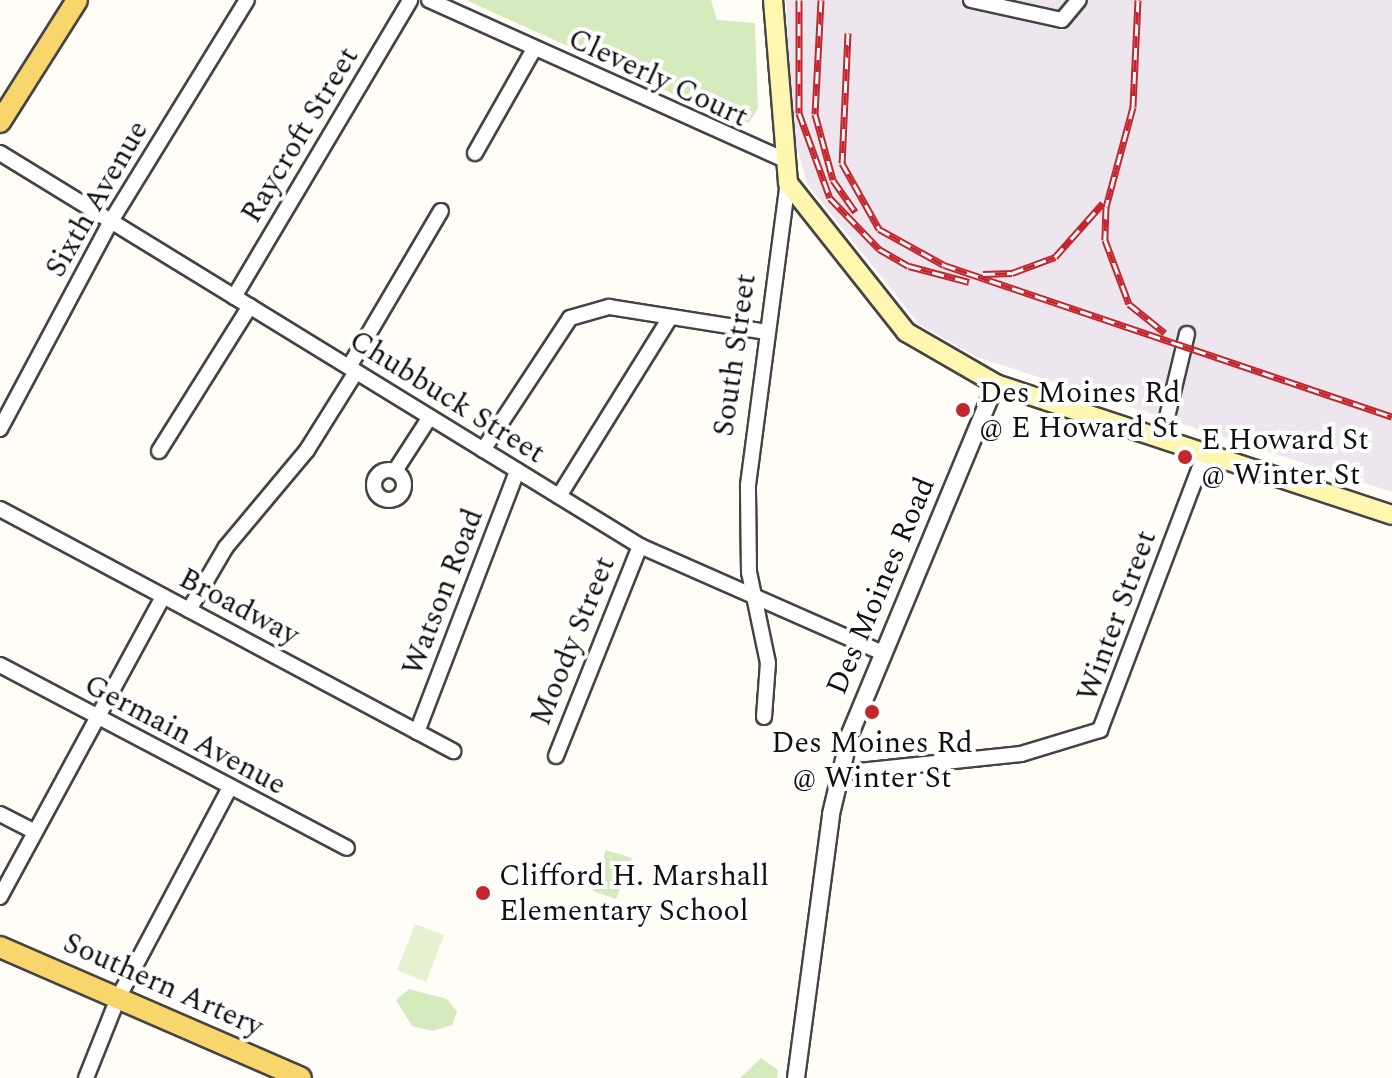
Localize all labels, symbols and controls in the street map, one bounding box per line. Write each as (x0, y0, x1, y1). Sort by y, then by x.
street label: Cleverly Court (562, 21, 754, 135)
street label: Raycroft Street (233, 41, 367, 229)
street label: Sixth Avenue (38, 114, 156, 284)
street label: South Street (706, 271, 764, 439)
street label: Chubbuck Street (343, 322, 551, 472)
place label: Des Moines Rd @ E Howard St (979, 375, 1181, 446)
marker: Des Moines Rd @ E Howard St (954, 401, 972, 419)
place label: E Howard St @ Winter St (1201, 422, 1369, 492)
marker: E Howard St @ Winter St (1176, 448, 1194, 466)
street label: Des Moines Road (819, 472, 943, 700)
street label: Watson Road (395, 503, 491, 681)
street label: Winter Street (1069, 526, 1165, 706)
street label: Moody Street (523, 551, 623, 731)
street label: Broadway (173, 560, 305, 654)
street label: Germain Avenue (78, 667, 292, 803)
marker: Des Moines Rd @ Winter St (863, 703, 881, 721)
place label: Des Moines Rd @ Winter St (771, 725, 973, 796)
place label: Clifford H. Marshall Elementary School (499, 858, 769, 928)
marker: Clifford H. Marshall Elementary School (474, 884, 492, 902)
street label: Southern Artery (58, 925, 268, 1045)

